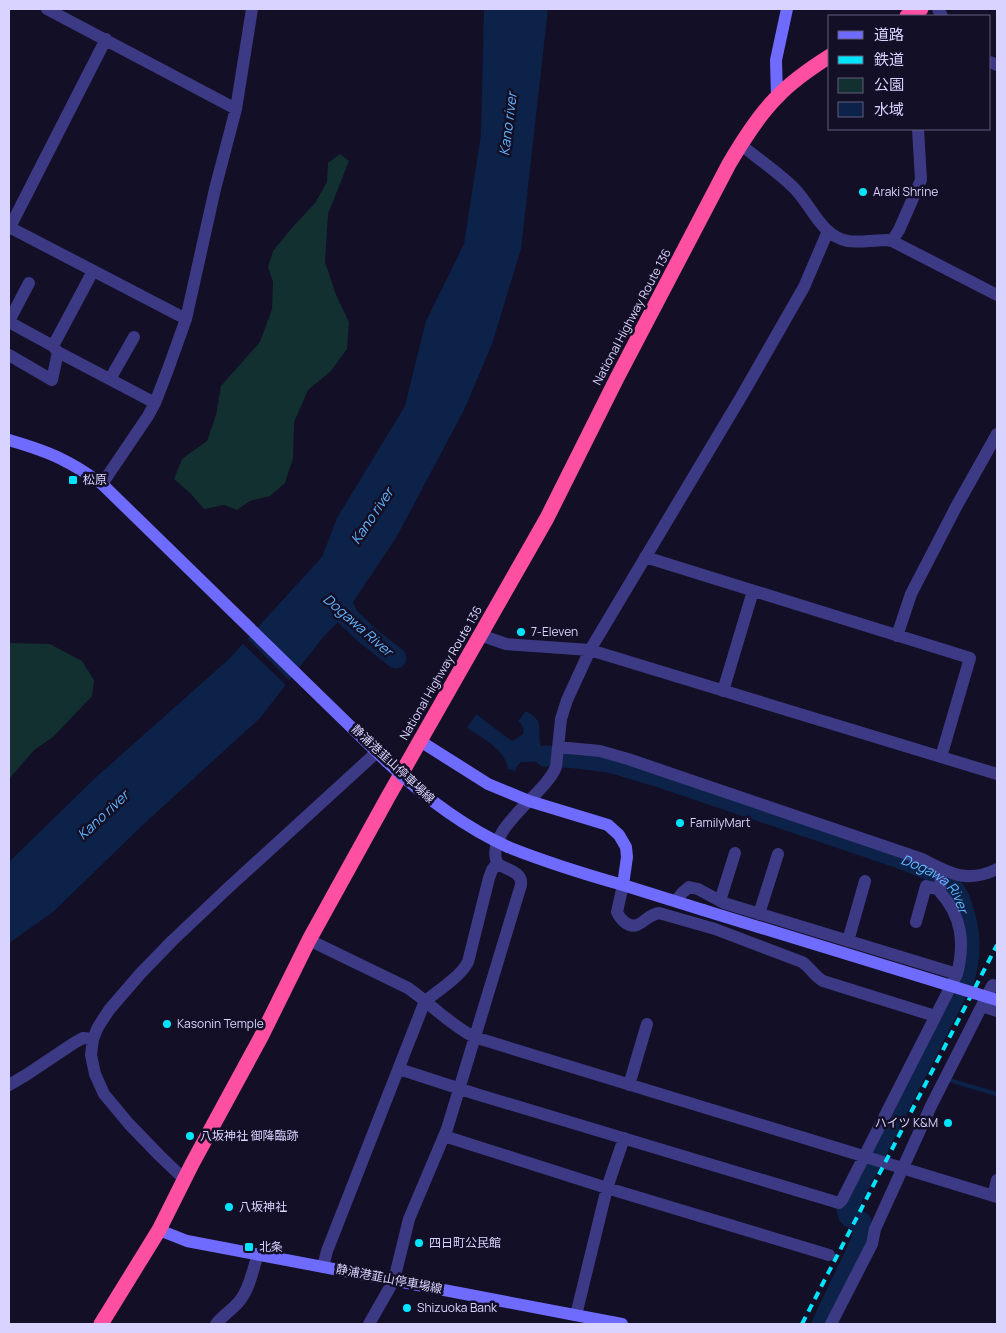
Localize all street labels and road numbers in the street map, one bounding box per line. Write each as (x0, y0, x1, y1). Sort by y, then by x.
street label: National Highway Route 136 (588, 246, 675, 388)
street label: National Highway Route 136 (395, 603, 486, 743)
street label: 静浦港韮山停車場線 (348, 721, 439, 807)
street label: 静浦港韮山停車場線 (334, 1260, 444, 1297)

